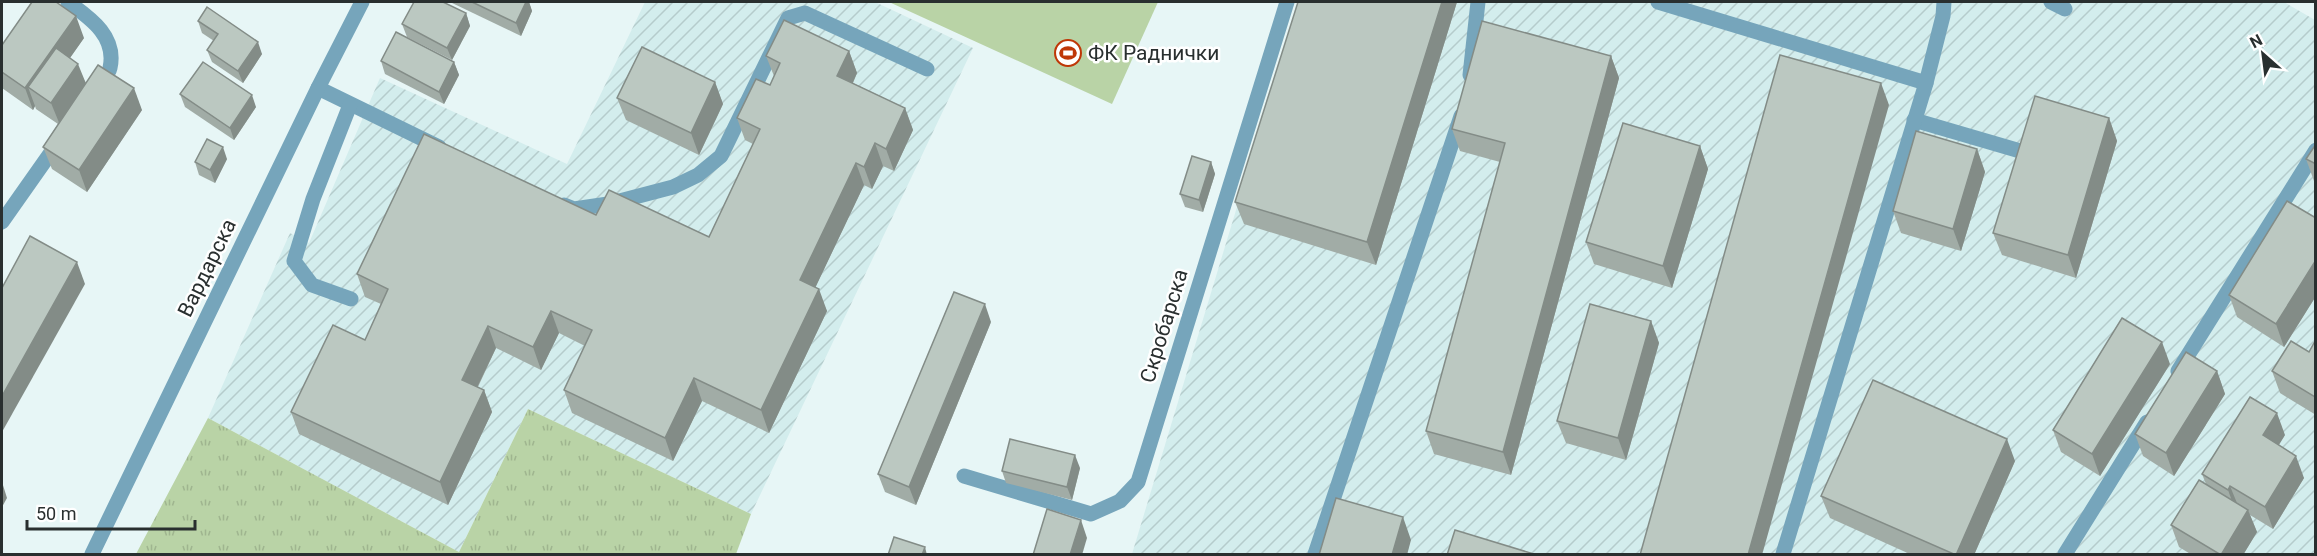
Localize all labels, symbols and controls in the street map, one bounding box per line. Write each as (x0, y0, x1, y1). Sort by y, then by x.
north arrow (2233, 24, 2293, 84)
text: N (2247, 30, 2266, 52)
sports icon: ФК Раднички (1053, 38, 1083, 68)
place label: ФК Раднички (1088, 41, 1219, 65)
street label: Вардарска (173, 215, 241, 321)
street label: Скробарска (1135, 266, 1193, 386)
scale bar (27, 493, 195, 531)
text: 50 m (36, 503, 76, 524)

